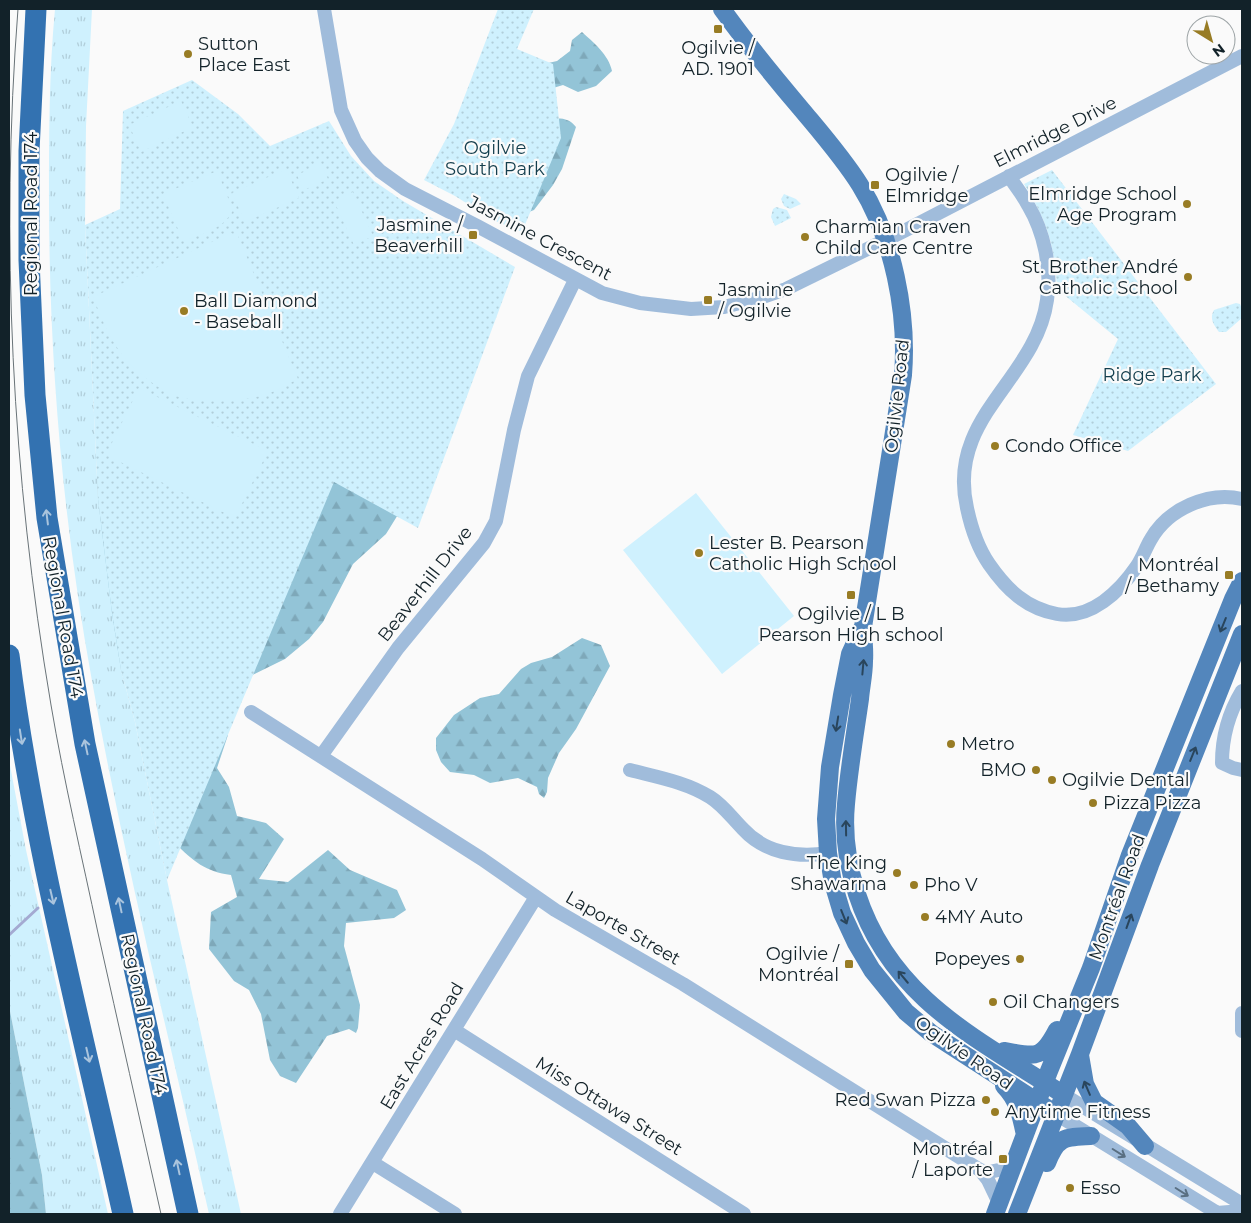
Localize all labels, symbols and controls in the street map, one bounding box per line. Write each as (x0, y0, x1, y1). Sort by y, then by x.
north arrow (1186, 15, 1236, 65)
marker: Ogilvie / AD. 1901 (712, 23, 724, 35)
place label: Sutton Place East (198, 33, 291, 76)
place label: Ogilvie / AD. 1901 (681, 37, 756, 80)
text: N (1209, 40, 1229, 61)
marker: Sutton Place East (182, 48, 194, 60)
street label: Elmridge Drive (990, 91, 1120, 172)
street label: Regional Road 174 (20, 132, 42, 296)
park label: Ogilvie South Park (445, 137, 545, 180)
place label: Ogilvie / Elmridge (885, 164, 968, 207)
marker: Ogilvie / Elmridge (869, 179, 881, 191)
place label: Elmridge School Age Program (1028, 183, 1177, 226)
street label: Jasmine Crescent (463, 190, 616, 285)
marker: Elmridge School Age Program (1181, 198, 1193, 210)
place label: Jasmine / Beaverhill (374, 214, 464, 257)
place label: Charmian Craven Child Care Centre (815, 216, 973, 259)
marker: Jasmine / Beaverhill (467, 229, 479, 241)
marker: Charmian Craven Child Care Centre (799, 231, 811, 243)
place label: St. Brother André Catholic School (1022, 256, 1178, 299)
marker: St. Brother André Catholic School (1182, 271, 1194, 283)
place label: Jasmine / Ogilvie (717, 279, 794, 322)
place label: Ball Diamond - Baseball (194, 290, 318, 333)
marker: Jasmine / Ogilvie (702, 294, 714, 306)
marker: Ball Diamond - Baseball (178, 305, 190, 317)
street label: Ogilvie Road (880, 338, 914, 454)
park label: Ridge Park (1102, 364, 1202, 386)
place label: Condo Office (1005, 435, 1122, 457)
marker: Condo Office (989, 440, 1001, 452)
one-way arrow (42, 510, 52, 526)
street label: Beaverhill Drive (373, 522, 477, 646)
place label: Lester B. Pearson Catholic High School (709, 532, 897, 575)
street label: Regional Road 174 (38, 534, 88, 700)
marker: Lester B. Pearson Catholic High School (693, 547, 705, 559)
place label: Montréal / Bethamy (1124, 554, 1219, 597)
marker: Montréal / Bethamy (1223, 569, 1235, 581)
marker: Ogilvie / L B Pearson High school (845, 589, 857, 601)
place label: Ogilvie / L B Pearson High school (758, 603, 944, 646)
one-way arrow (1217, 618, 1226, 633)
one-way arrow (859, 659, 868, 675)
one-way arrow (832, 716, 842, 732)
one-way arrow (17, 729, 27, 745)
place label: Metro (961, 733, 1015, 755)
marker: Metro (945, 738, 957, 750)
one-way arrow (81, 739, 90, 755)
one-way arrow (1190, 747, 1199, 762)
place label: BMO (980, 759, 1026, 781)
marker: BMO (1030, 764, 1042, 776)
place label: Ogilvie Dental (1062, 769, 1190, 791)
marker: Ogilvie Dental (1046, 774, 1058, 786)
place label: Pizza Pizza (1103, 792, 1201, 814)
marker: Pizza Pizza (1087, 797, 1099, 809)
one-way arrow (841, 821, 851, 837)
street label: Montréal Road (1084, 831, 1150, 963)
place label: The King Shawarma (790, 852, 887, 895)
marker: The King Shawarma (891, 867, 903, 879)
place label: Pho V (924, 874, 978, 896)
marker: Pho V (908, 879, 920, 891)
street label: Laporte Street (562, 886, 684, 970)
one-way arrow (48, 889, 57, 905)
one-way arrow (115, 898, 124, 914)
place label: 4MY Auto (935, 906, 1023, 928)
one-way arrow (840, 909, 849, 924)
marker: 4MY Auto (919, 911, 931, 923)
one-way arrow (1125, 913, 1134, 929)
street label: Regional Road 174 (116, 931, 172, 1097)
place label: Ogilvie / Montréal (758, 943, 840, 986)
place label: Popeyes (934, 948, 1010, 970)
marker: Popeyes (1014, 953, 1026, 965)
marker: Ogilvie / Montréal (843, 958, 855, 970)
one-way arrow (897, 971, 908, 984)
street label: East Acres Road (375, 978, 469, 1114)
place label: Oil Changers (1003, 991, 1120, 1013)
marker: Oil Changers (987, 996, 999, 1008)
street label: Ogilvie Road (911, 1011, 1017, 1095)
one-way arrow (84, 1047, 93, 1063)
street label: Miss Ottawa Street (531, 1052, 687, 1160)
one-way arrow (1082, 1081, 1092, 1096)
place label: Red Swan Pizza (835, 1089, 976, 1111)
marker: Red Swan Pizza (980, 1094, 992, 1106)
place label: Anytime Fitness (1005, 1101, 1151, 1123)
marker: Anytime Fitness (989, 1106, 1001, 1118)
place label: Montréal / Laporte (911, 1138, 993, 1181)
one-way arrow (1112, 1148, 1126, 1158)
marker: Montréal / Laporte (997, 1153, 1009, 1165)
one-way arrow (172, 1159, 182, 1175)
place label: Esso (1080, 1177, 1121, 1199)
marker: Esso (1064, 1182, 1076, 1194)
one-way arrow (1175, 1186, 1189, 1197)

